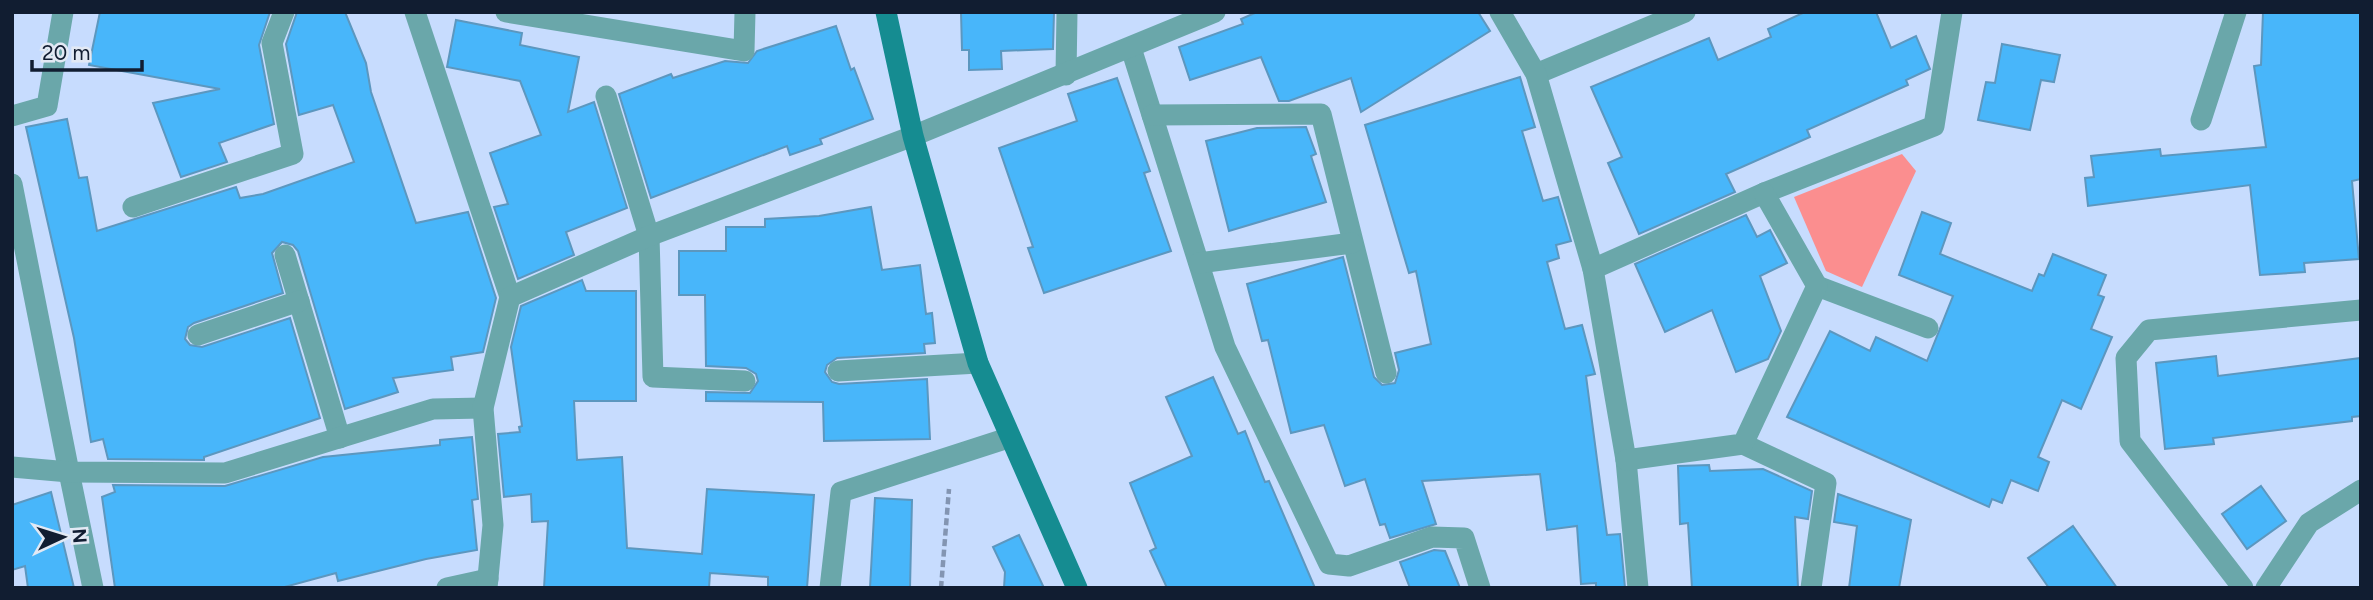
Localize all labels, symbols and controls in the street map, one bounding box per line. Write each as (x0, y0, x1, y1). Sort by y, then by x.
scale bar (32, 28, 142, 72)
text: 20 m (42, 40, 90, 65)
north arrow (28, 502, 98, 572)
text: N (67, 528, 91, 544)

